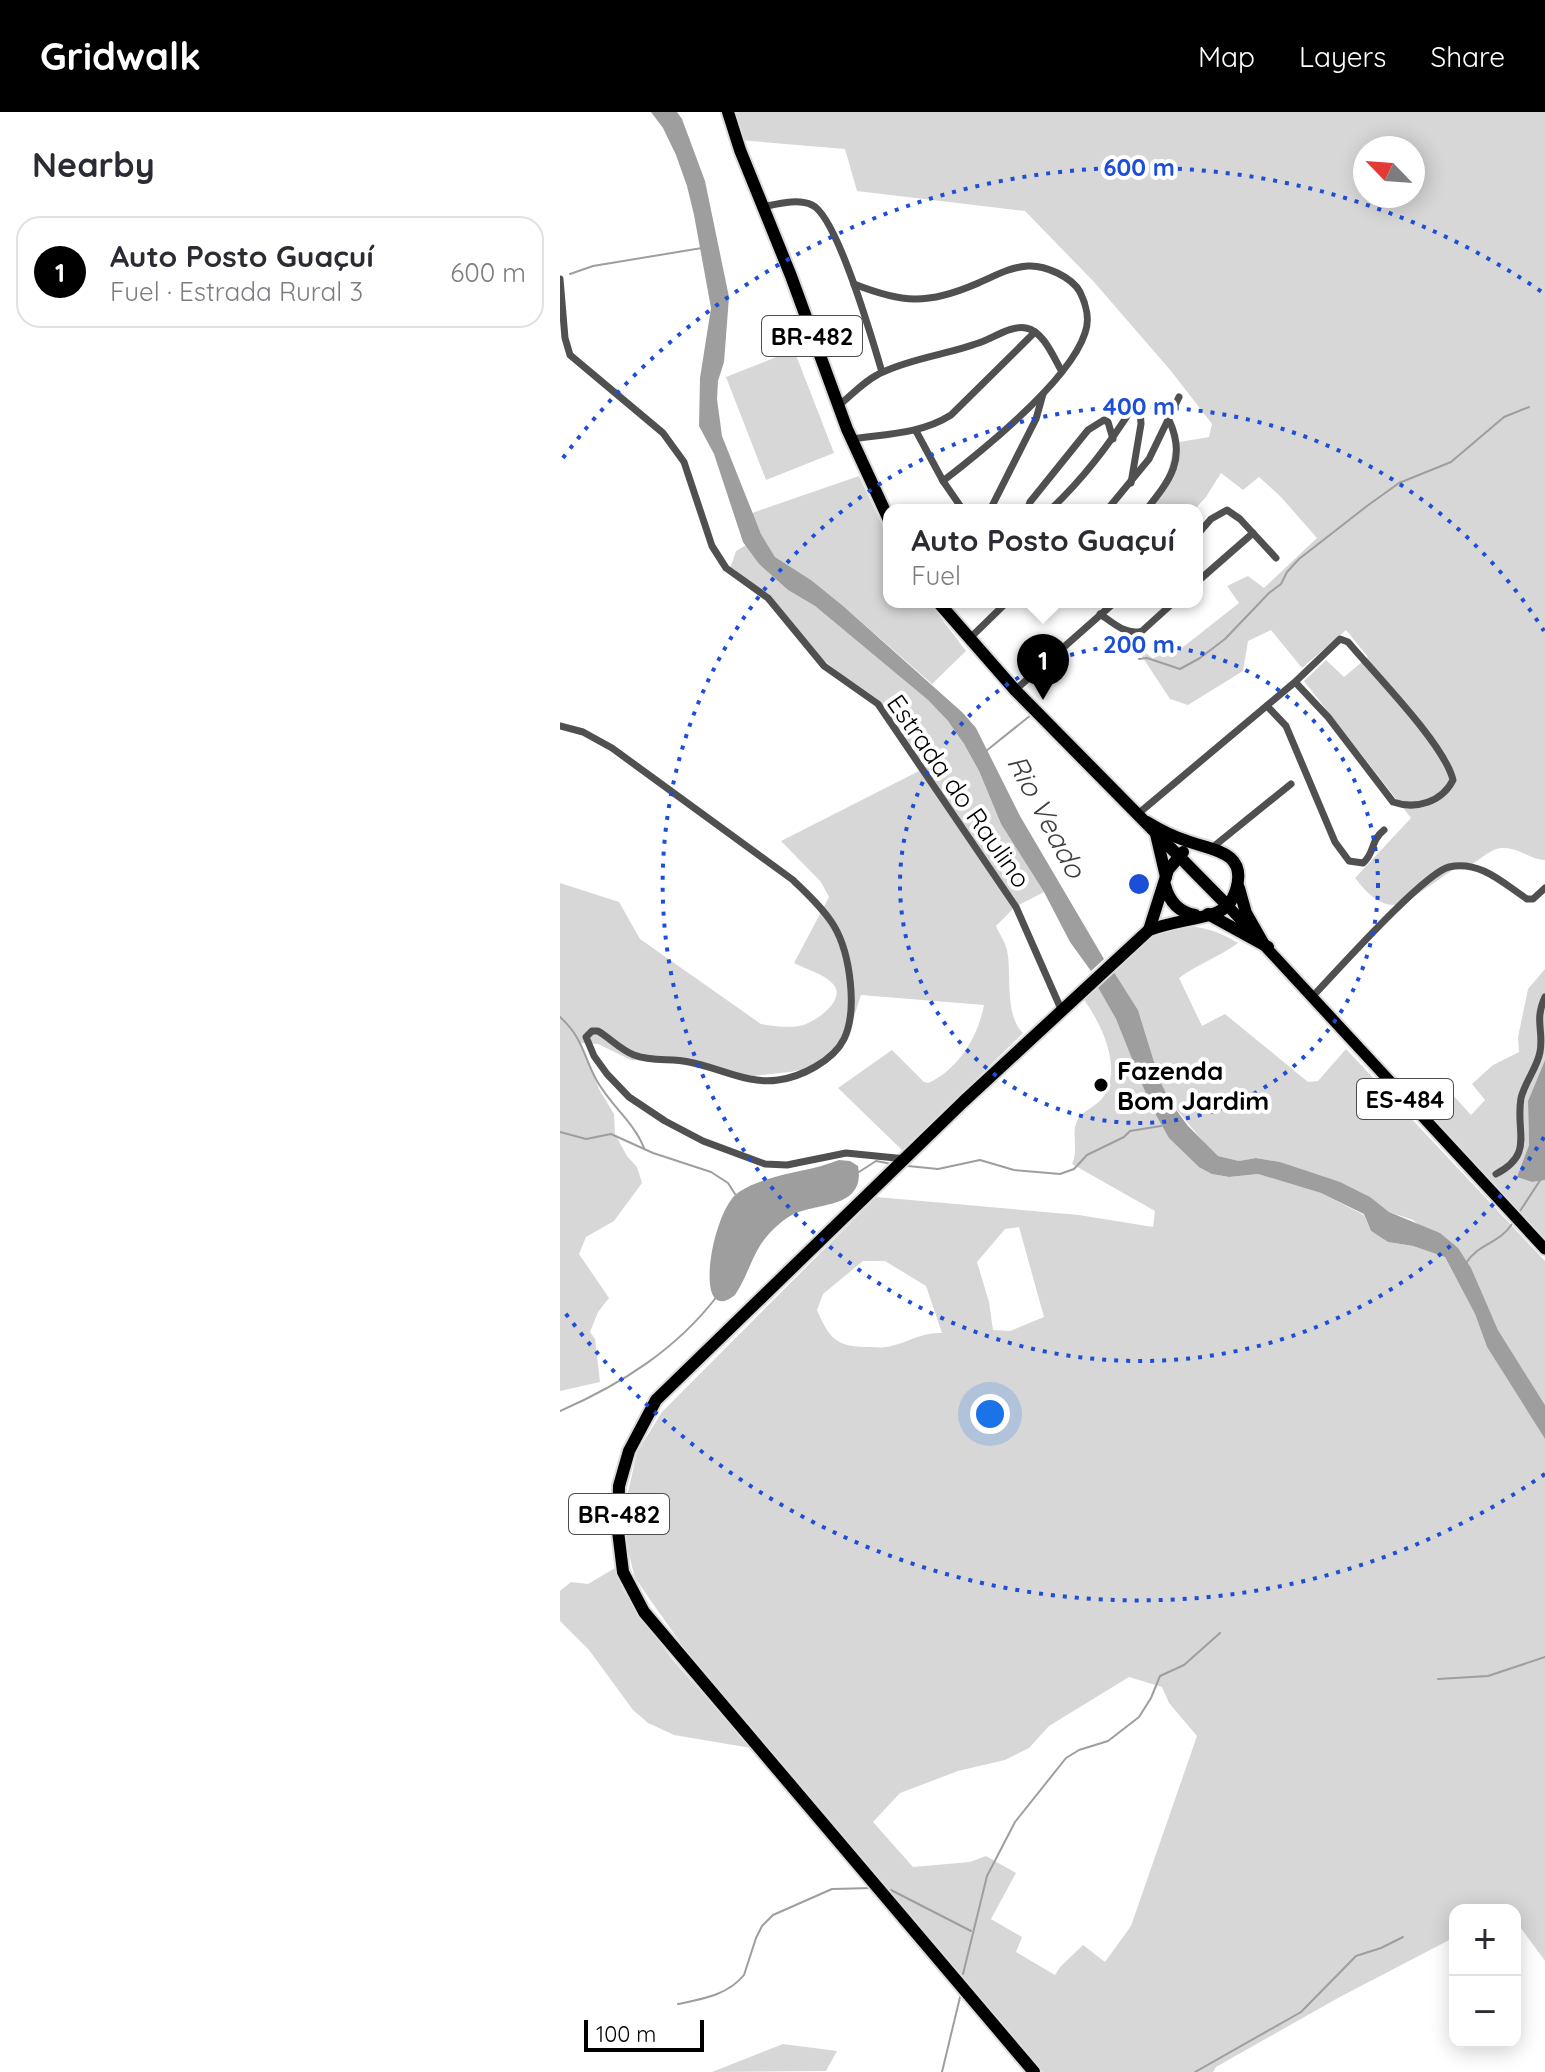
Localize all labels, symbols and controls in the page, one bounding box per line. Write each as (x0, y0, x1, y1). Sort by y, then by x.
text: Gridwalk (40, 32, 201, 80)
text: Map (1198, 39, 1255, 74)
text: Layers (1299, 39, 1386, 74)
text: Share (1430, 39, 1505, 74)
north arrow (1353, 136, 1425, 208)
text: Nearby (32, 143, 155, 186)
text: 600 m (1103, 152, 1175, 182)
text: Auto Posto Guaçuí (110, 237, 374, 275)
text: 1 (55, 256, 65, 289)
text: 600 m (450, 256, 526, 289)
text: Fuel · Estrada Rural 3 (110, 275, 363, 308)
road number: BR-482 (762, 316, 862, 356)
text: 400 m (1103, 391, 1175, 421)
popup (883, 504, 1203, 608)
text: Auto Posto Guaçuí (911, 521, 1175, 559)
text: Fuel (911, 559, 961, 592)
text: 200 m (1103, 629, 1175, 659)
pin: 1 (1017, 634, 1069, 700)
street label: Estrada do Raulino (880, 688, 1038, 894)
water label: Rio Veado (1000, 749, 1094, 884)
centre of rings (1125, 870, 1153, 898)
place label: Fazenda Bom Jardim (1117, 1054, 1269, 1117)
marker: Fazenda Bom Jardim (1092, 1076, 1110, 1094)
road number: ES-484 (1357, 1079, 1453, 1119)
your location (970, 1394, 1010, 1434)
road number: BR-482 (569, 1494, 669, 1534)
map controls (1449, 1904, 1521, 2048)
button: + (1449, 1904, 1521, 1976)
button: − (1449, 1976, 1521, 2048)
scale bar (584, 2016, 704, 2052)
text: 100 m (596, 2020, 656, 2048)

